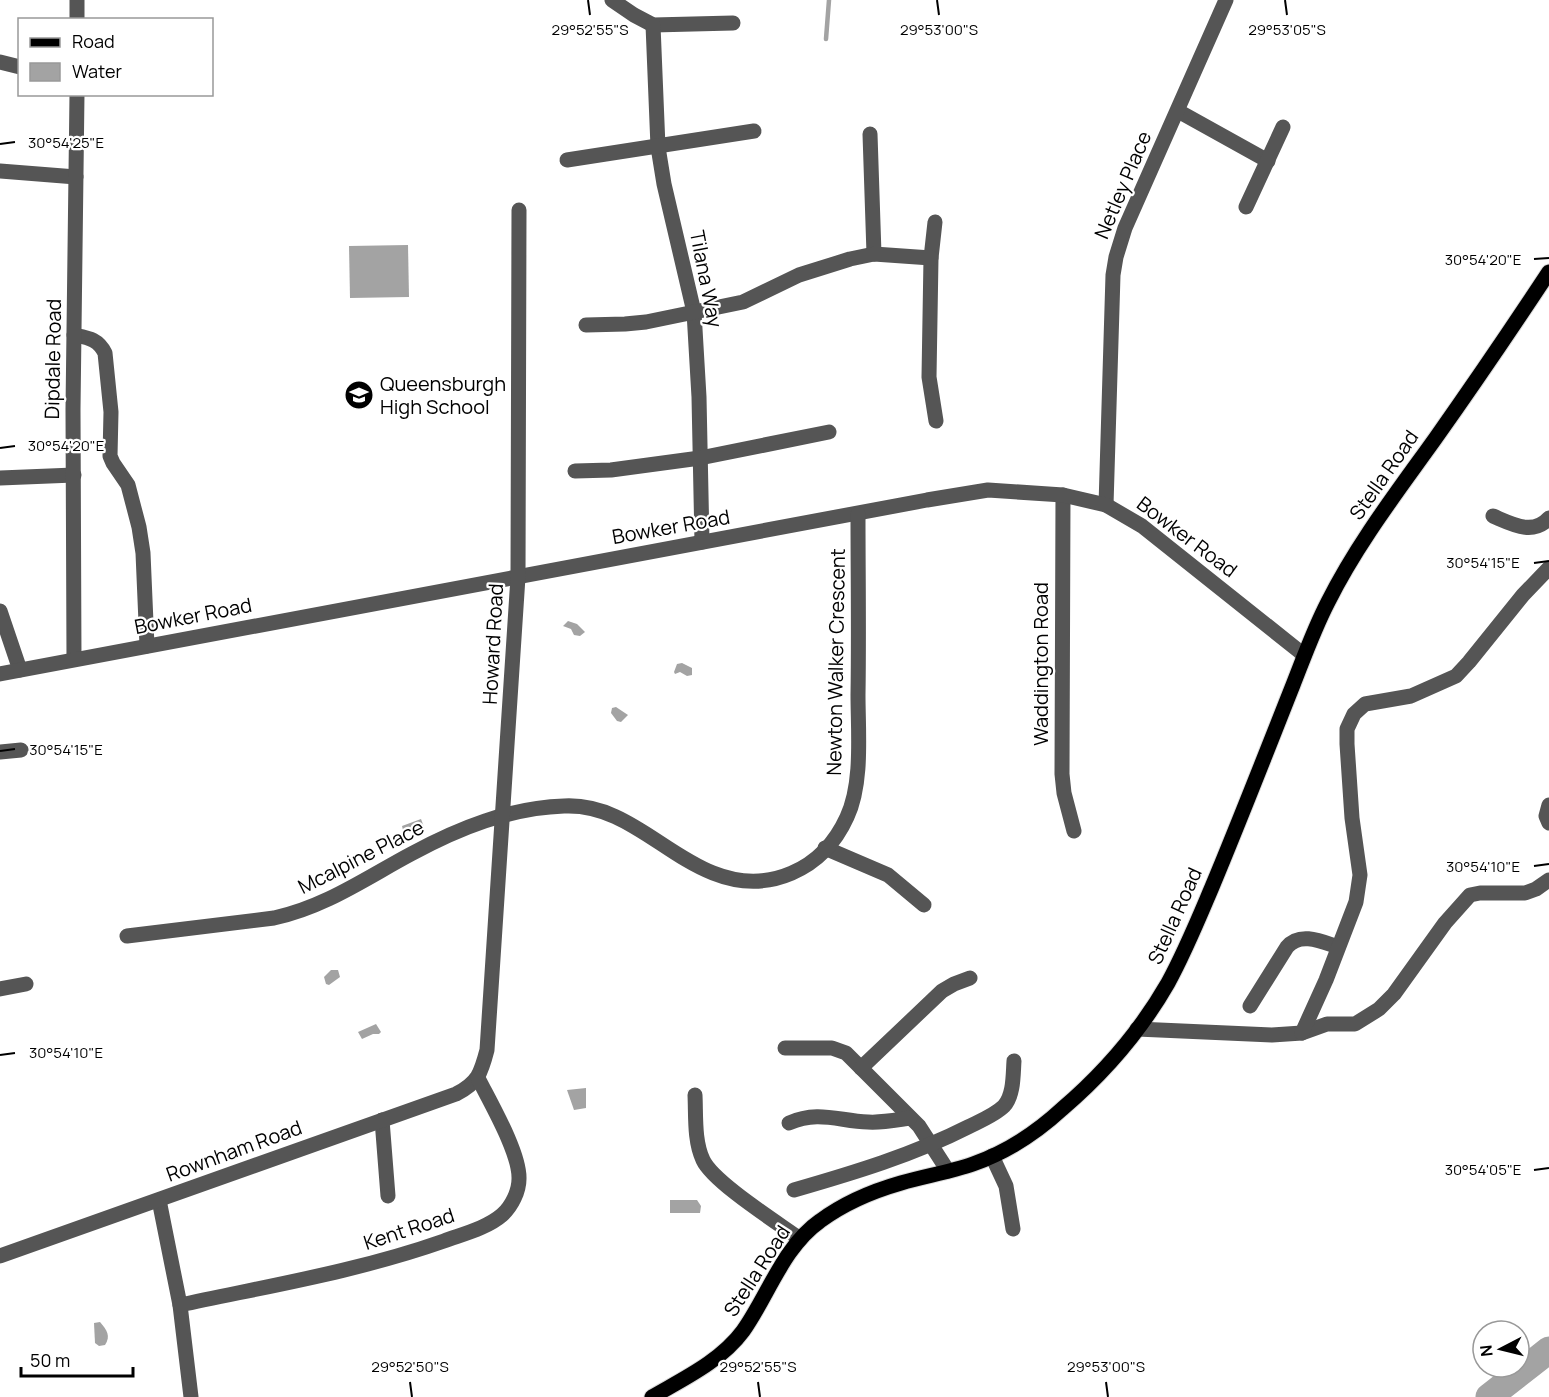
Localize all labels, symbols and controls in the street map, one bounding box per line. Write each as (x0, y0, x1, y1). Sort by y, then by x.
legend (18, 18, 213, 96)
text: 29°52'55"S (551, 19, 629, 40)
text: 29°53'00"S (900, 19, 978, 40)
text: 29°53'05"S (1248, 19, 1326, 40)
text: Road (72, 29, 115, 53)
text: Water (72, 59, 122, 83)
street label: Netley Place (1088, 127, 1157, 243)
text: 30°54'25"E (28, 132, 104, 153)
street label: Tilana Way (684, 228, 729, 330)
text: 30°54'20"E (1445, 249, 1521, 270)
street label: Dipdale Road (38, 298, 67, 420)
place label: Queensburgh High School (380, 370, 506, 420)
school or university icon: Queensburgh High School (343, 379, 375, 411)
street label: Stella Road (1343, 425, 1424, 525)
text: 30°54'20"E (28, 435, 104, 456)
street label: Bowker Road (1132, 490, 1243, 583)
street label: Bowker Road (610, 503, 732, 550)
street label: Newton Walker Crescent (820, 548, 851, 776)
text: 30°54'15"E (1446, 552, 1520, 573)
street label: Waddington Road (1027, 582, 1054, 746)
street label: Howard Road (476, 583, 509, 705)
street label: Bowker Road (132, 591, 254, 640)
text: 30°54'15"E (29, 739, 103, 760)
street label: Mcalpine Place (293, 813, 428, 900)
text: 30°54'10"E (1446, 856, 1520, 877)
street label: Stella Road (1141, 863, 1208, 969)
text: 30°54'10"E (29, 1042, 103, 1063)
street label: Rownham Road (162, 1113, 305, 1188)
text: 30°54'05"E (1445, 1159, 1521, 1180)
street label: Kent Road (360, 1201, 458, 1256)
street label: Stella Road (717, 1220, 796, 1321)
north arrow (1471, 1319, 1531, 1379)
scale bar (21, 1340, 134, 1378)
text: N (1474, 1344, 1498, 1358)
text: 50 m (30, 1348, 70, 1372)
text: 29°52'50"S (371, 1356, 449, 1377)
text: 29°52'55"S (719, 1356, 797, 1377)
text: 29°53'00"S (1067, 1356, 1145, 1377)

